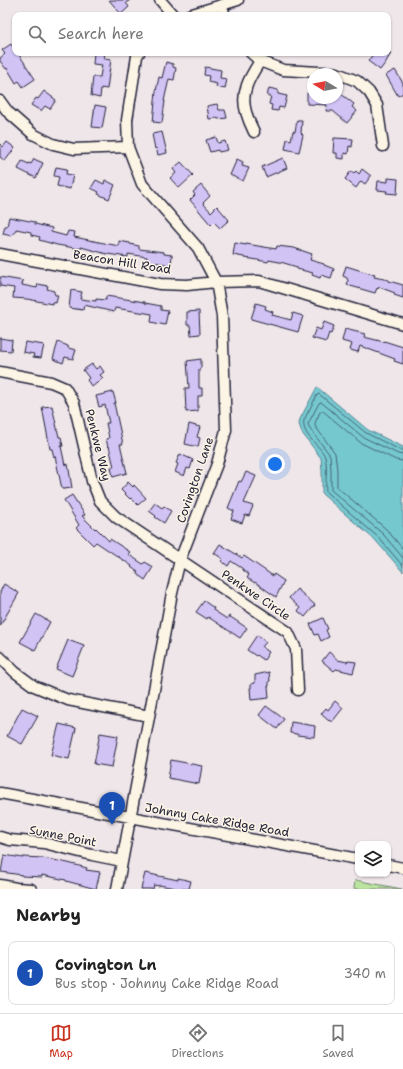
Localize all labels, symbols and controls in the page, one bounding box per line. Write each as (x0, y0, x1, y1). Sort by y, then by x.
search box (12, 12, 391, 56)
icon: search (26, 23, 48, 45)
text: Search here (58, 24, 144, 44)
north arrow (307, 68, 343, 104)
street label: Beacon Hill Road (72, 246, 172, 278)
street label: Penkwe Way (81, 407, 115, 483)
street label: Covington Lane (173, 435, 217, 525)
your location (265, 454, 285, 474)
street label: Penkwe Circle (218, 566, 294, 624)
pin: 1 (99, 792, 125, 825)
street label: Johnny Cake Ridge Road (143, 799, 291, 841)
street label: Sunne Point (28, 822, 98, 850)
map controls (355, 841, 391, 877)
button: layers (355, 841, 391, 877)
text: Nearby (16, 904, 81, 926)
text: Covington Ln (55, 955, 156, 975)
text: 1 (27, 965, 33, 982)
text: 340 m (344, 965, 386, 982)
text: Bus stop · Johnny Cake Ridge Road (55, 975, 279, 992)
tab: Map (49, 1022, 73, 1061)
tab: Directions (171, 1022, 224, 1061)
tab: Saved (322, 1022, 354, 1061)

